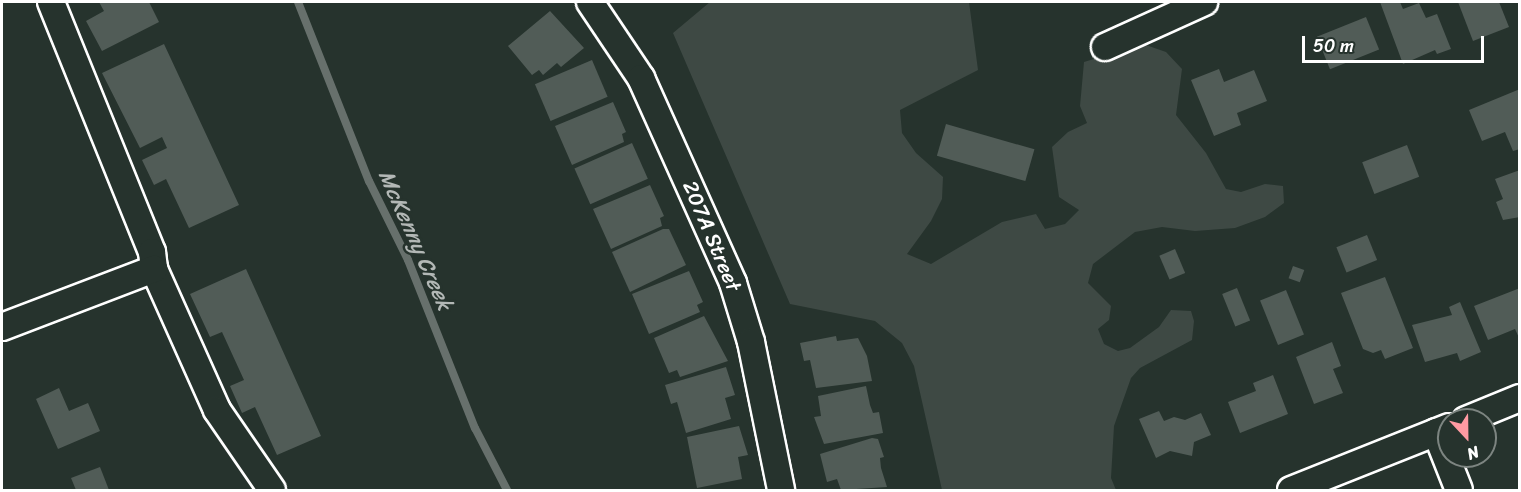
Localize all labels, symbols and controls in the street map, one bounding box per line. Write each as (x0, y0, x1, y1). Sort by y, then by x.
scale bar (1305, 24, 1486, 62)
text: 50 m (1313, 30, 1354, 62)
water label: McKenny Creek (373, 165, 459, 315)
street label: 207A Street (677, 177, 747, 295)
north arrow (1437, 408, 1497, 468)
text: N (1463, 438, 1484, 469)

